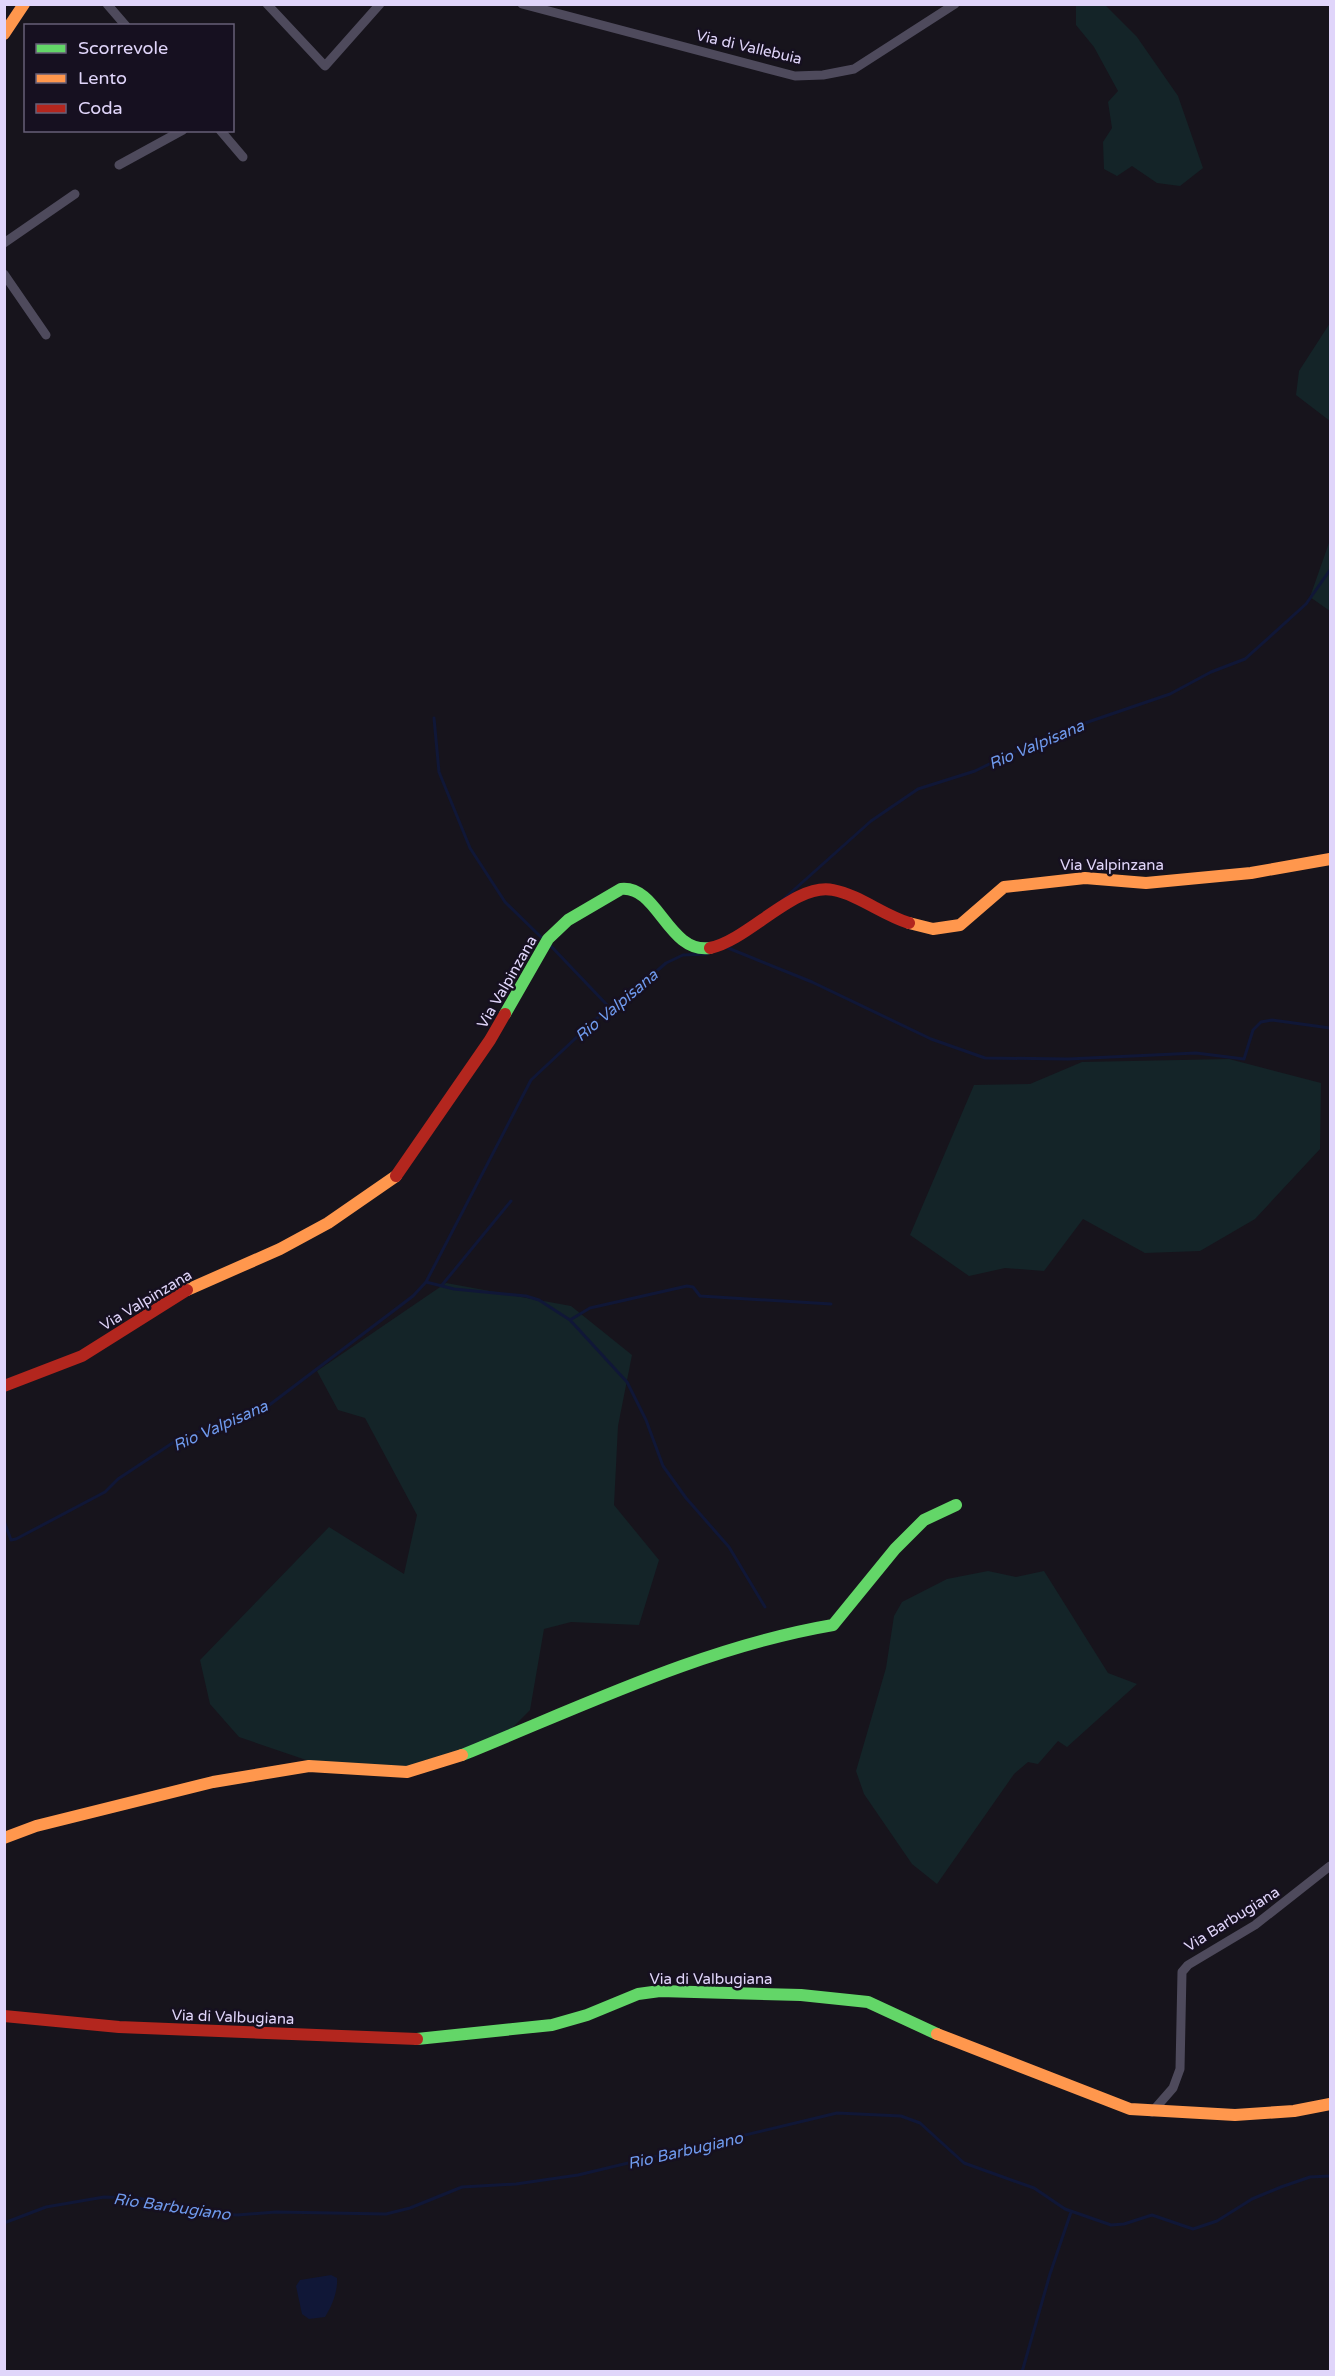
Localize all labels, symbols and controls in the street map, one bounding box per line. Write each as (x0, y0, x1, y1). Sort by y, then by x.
legend (24, 24, 234, 132)
street label: Via di Vallebuia (694, 26, 804, 68)
text: Scorrevole (78, 37, 168, 59)
text: Lento (78, 67, 127, 89)
text: Coda (78, 97, 123, 119)
water label: Rio Valpisana (986, 715, 1088, 774)
street label: Via Valpinzana (1060, 856, 1164, 874)
street label: Via Valpinzana (473, 933, 541, 1031)
water label: Rio Valpisana (571, 965, 663, 1046)
street label: Via Valpinzana (97, 1266, 195, 1334)
water label: Rio Valpisana (170, 1396, 272, 1456)
street label: Via Barbugiana (1181, 1883, 1283, 1955)
street label: Via di Valbugiana (650, 1970, 772, 1988)
street label: Via di Valbugiana (171, 2006, 295, 2028)
water label: Rio Barbugiano (626, 2128, 746, 2174)
water label: Rio Barbugiano (112, 2189, 233, 2225)

